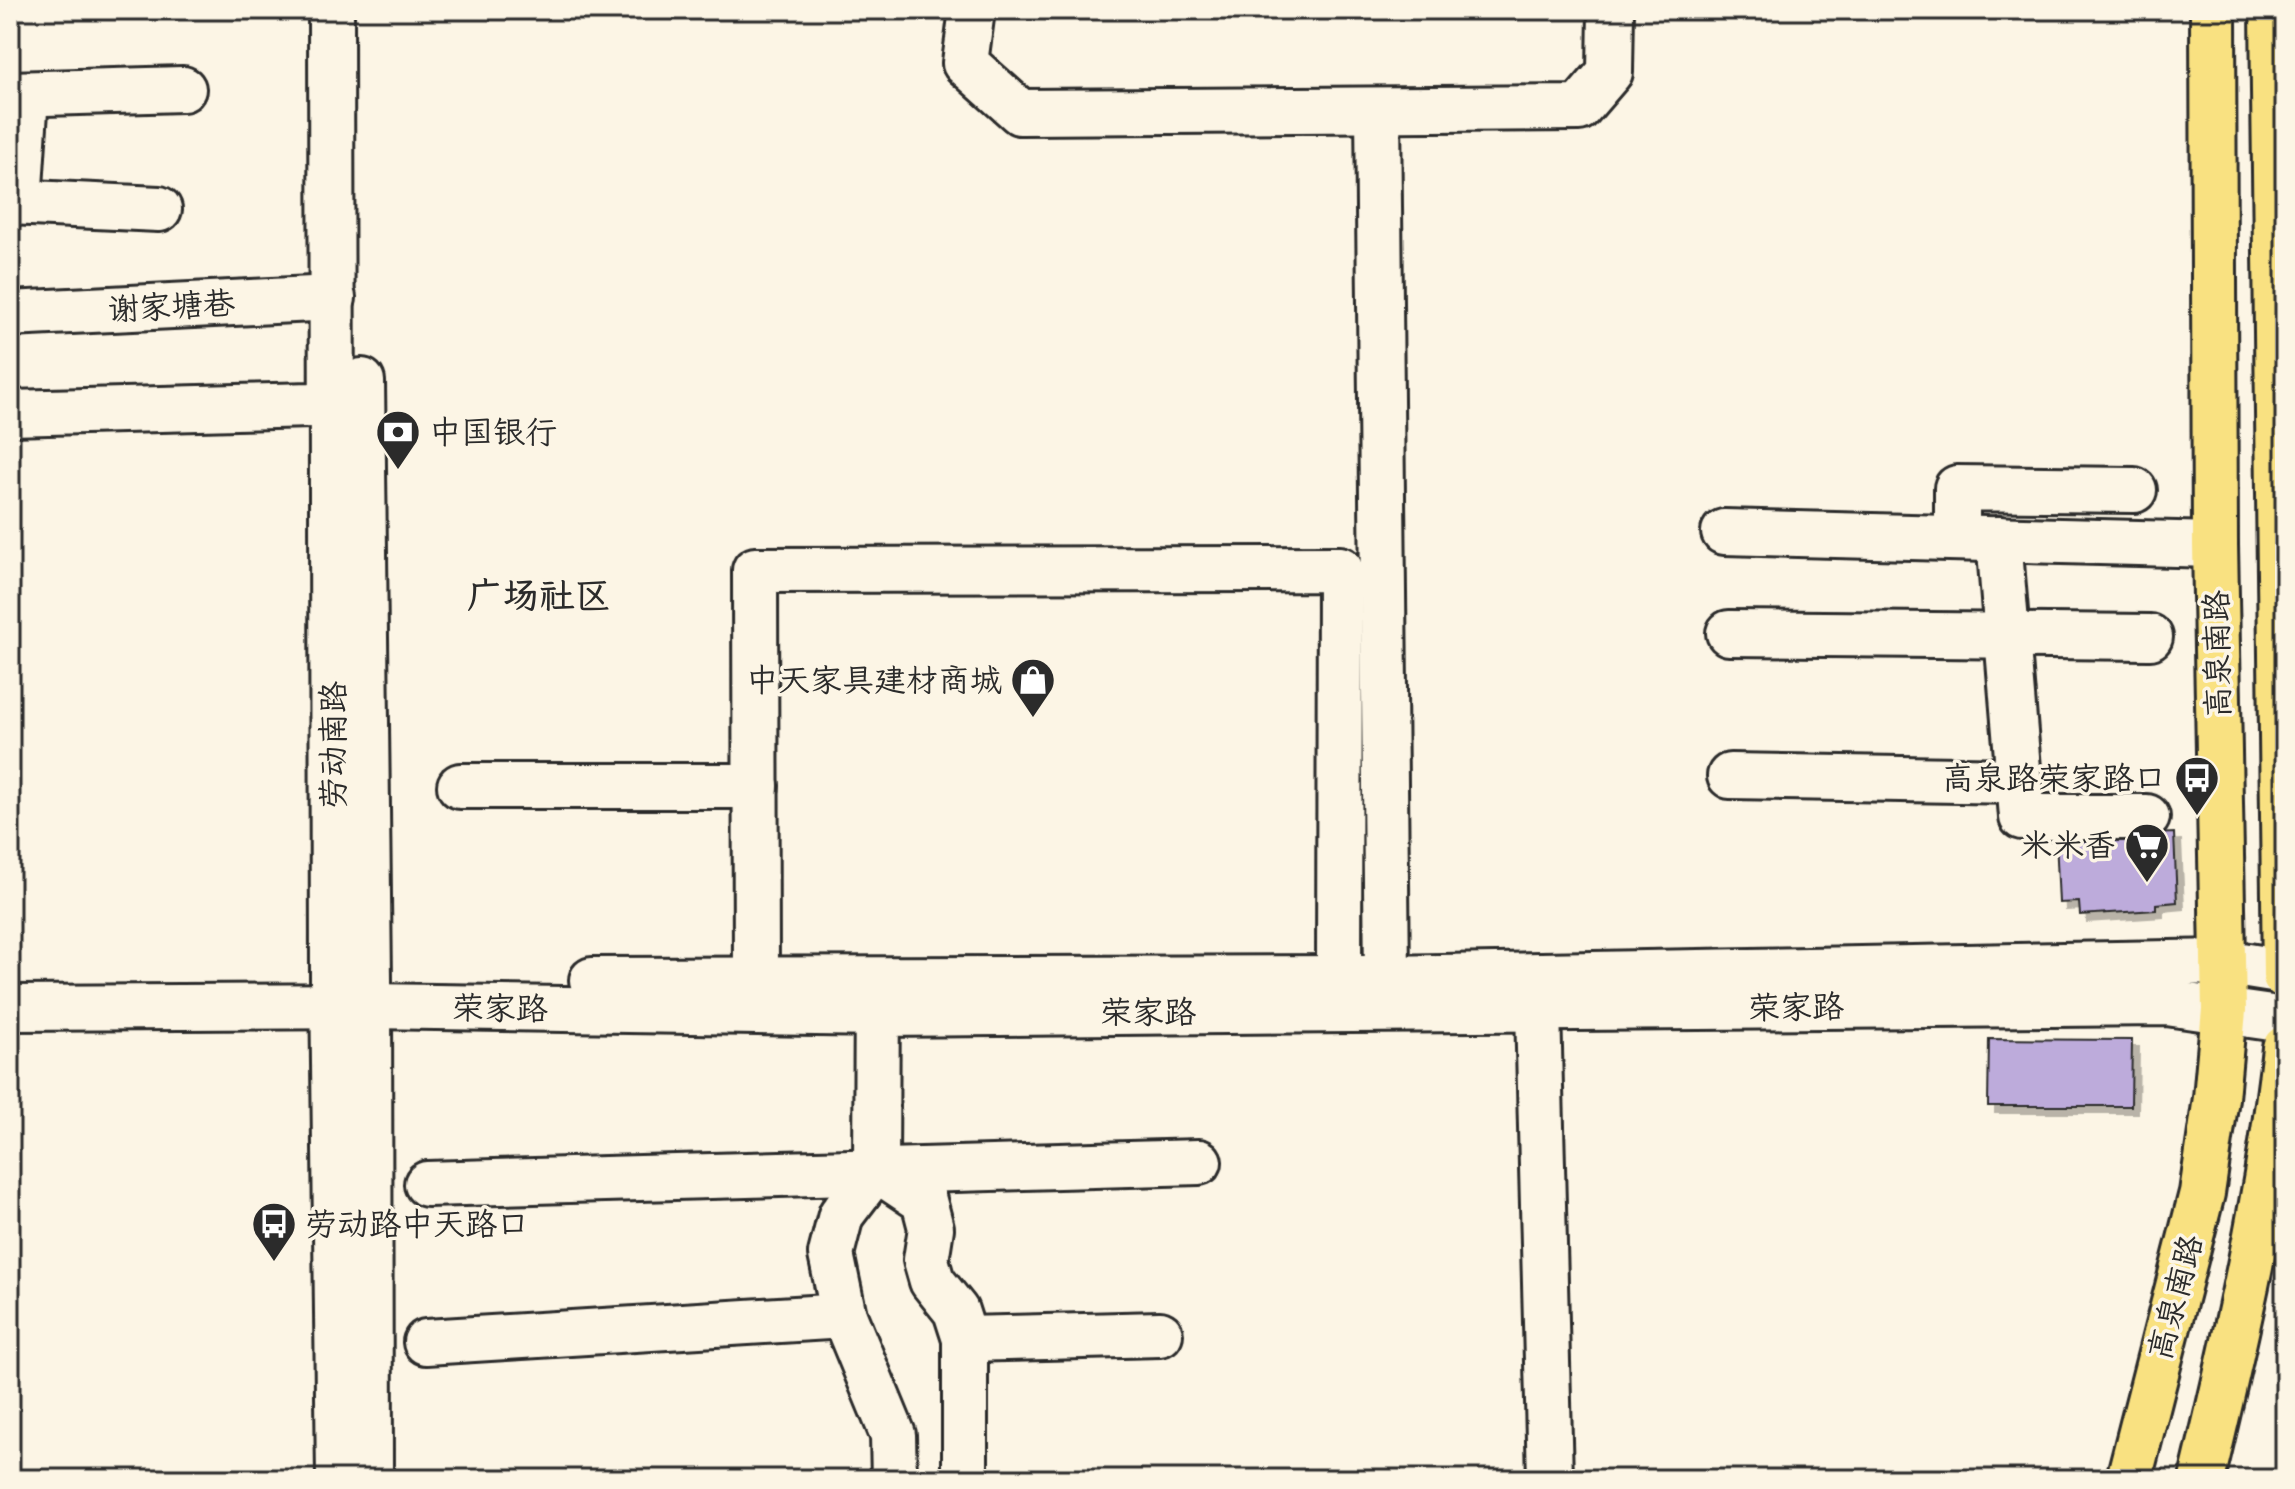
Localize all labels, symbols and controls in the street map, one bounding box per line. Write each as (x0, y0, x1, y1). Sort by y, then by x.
street label: 谢家塘巷 (106, 283, 236, 330)
bank icon: 中国银行 (374, 408, 422, 471)
place label: 中国银行 (429, 412, 557, 453)
district label: 广场社区 (467, 573, 611, 619)
street label: 高泉南路 (2196, 590, 2239, 718)
shop icon: 中天家具建材商城 (1009, 656, 1057, 719)
place label: 中天家具建材商城 (746, 660, 1002, 701)
street label: 劳动南路 (313, 681, 354, 809)
bus stop icon: 高泉路荣家路口 (2173, 754, 2221, 817)
place label: 高泉路荣家路口 (1942, 758, 2166, 799)
supermarket icon: 米米香 (2123, 821, 2171, 884)
place label: 米米香 (2020, 825, 2116, 866)
street label: 荣家路 (1748, 986, 1844, 1029)
street label: 荣家路 (452, 987, 548, 1030)
street label: 荣家路 (1100, 992, 1196, 1033)
bus stop icon: 劳动路中天路口 (250, 1200, 298, 1263)
place label: 劳动路中天路口 (305, 1204, 529, 1245)
street label: 高泉南路 (2139, 1230, 2212, 1364)

